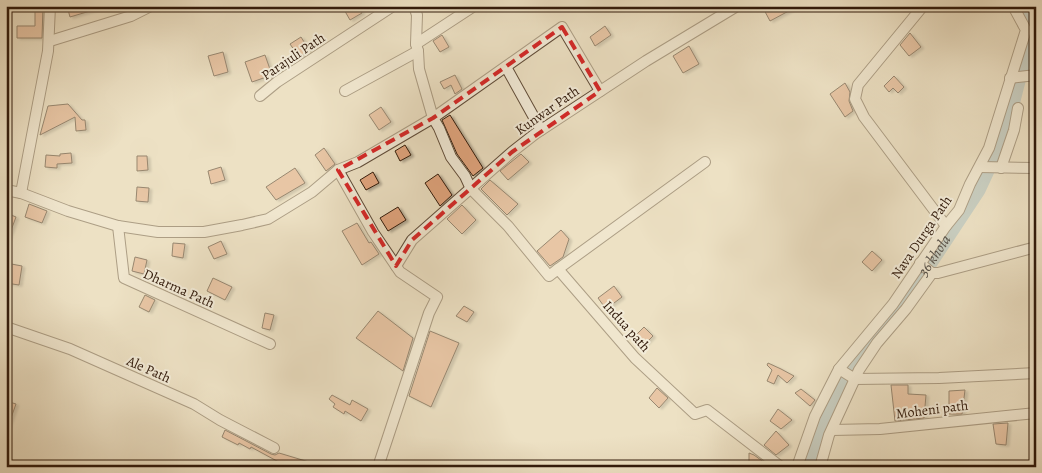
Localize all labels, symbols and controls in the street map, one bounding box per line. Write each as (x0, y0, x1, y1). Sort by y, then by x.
street label: Parajuli Path (258, 28, 329, 85)
street label: Kunwar Path (512, 81, 583, 139)
street label: Nava Durga Path (887, 192, 957, 283)
water label: 36 khola (913, 231, 955, 281)
street label: Dharma Path (140, 264, 218, 313)
street label: Indua path (598, 297, 655, 356)
street label: Ale Path (123, 351, 174, 388)
street label: Moheni path (895, 396, 970, 423)

